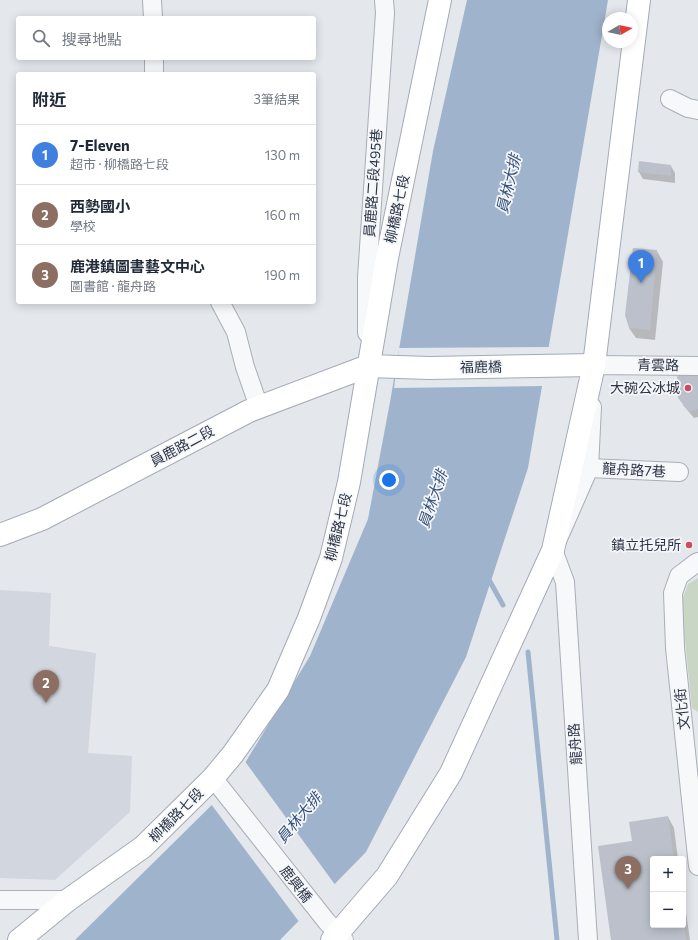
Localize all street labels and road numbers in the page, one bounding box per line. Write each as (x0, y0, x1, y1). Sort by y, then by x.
street label: 員鹿路二段495巷 (360, 128, 385, 238)
street label: 柳橋路七段 (381, 173, 412, 245)
street label: 青雲路 (637, 356, 679, 373)
street label: 福鹿橋 (460, 358, 502, 375)
street label: 員鹿路二段 (147, 422, 217, 469)
street label: 龍舟路7巷 (602, 459, 666, 480)
street label: 柳橋路七段 (321, 491, 354, 563)
street label: 文化街 (671, 687, 692, 731)
street label: 龍舟路 (565, 722, 584, 766)
street label: 柳橋路七段 (145, 784, 206, 845)
street label: 鹿興橋 (277, 862, 316, 905)

